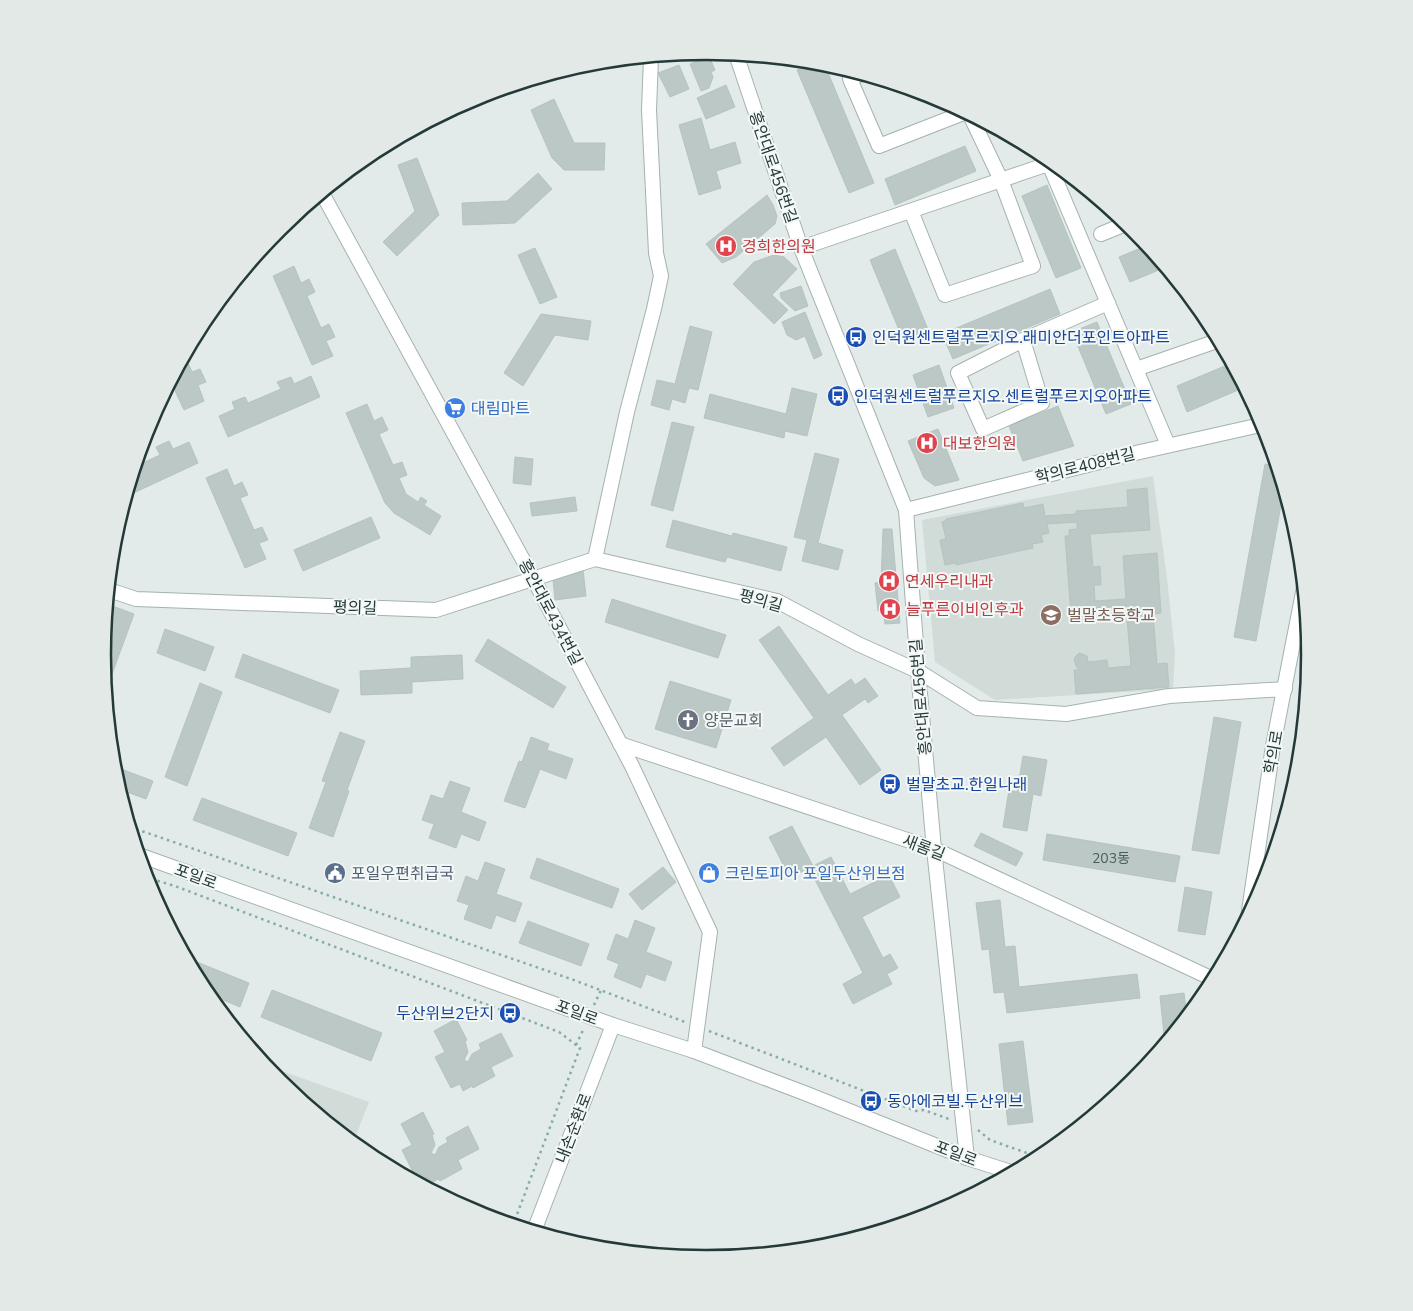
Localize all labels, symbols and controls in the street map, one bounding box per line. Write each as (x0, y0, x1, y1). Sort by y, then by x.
street label: 흥안대로456번길 (744, 108, 803, 226)
hospital icon: 경희한의원 (714, 234, 738, 258)
place label: 경희한의원 (742, 236, 816, 258)
bus stop icon: 인덕원센트럴푸르지오.래미안더포인트아파트 (844, 325, 868, 349)
place label: 인덕원센트럴푸르지오.래미안더포인트아파트 (872, 327, 1170, 349)
bus stop icon: 인덕원센트럴푸르지오.센트럴푸르지오아파트 (826, 384, 850, 408)
place label: 인덕원센트럴푸르지오.센트럴푸르지오아파트 (854, 386, 1152, 408)
supermarket icon: 대림마트 (443, 396, 467, 420)
place label: 대림마트 (471, 398, 530, 420)
hospital icon: 대보한의원 (915, 431, 939, 455)
place label: 대보한의원 (943, 433, 1017, 455)
street label: 학의로408번길 (1033, 443, 1138, 489)
street label: 흥안대로434번길 (513, 556, 587, 669)
hospital icon: 연세우리내과 (877, 569, 901, 593)
place label: 연세우리내과 (905, 571, 994, 593)
street label: 평의길 (736, 584, 785, 618)
street label: 평의길 (333, 596, 377, 620)
hospital icon: 늘푸른이비인후과 (878, 597, 902, 621)
place label: 늘푸른이비인후과 (906, 599, 1024, 621)
school or university icon: 벌말초등학교 (1039, 603, 1063, 627)
place label: 벌말초등학교 (1067, 605, 1155, 627)
street label: 흥안대로456번길 (905, 638, 937, 756)
church icon: 양문교회 (676, 708, 700, 732)
place label: 양문교회 (704, 710, 763, 732)
street label: 학의로 (1259, 728, 1289, 776)
bus stop icon: 벌말초교.한일나래 (878, 772, 902, 796)
place label: 벌말초교.한일나래 (906, 774, 1027, 796)
street label: 새롬길 (899, 830, 948, 866)
house number: 203동 (1092, 849, 1130, 868)
street label: 포일로 (171, 859, 220, 895)
public building icon: 포일우편취급국 (323, 861, 347, 885)
shop icon: 크린토피아 포일두산위브점 (697, 861, 721, 885)
place label: 포일우편취급국 (351, 863, 454, 885)
place label: 크린토피아 포일두산위브점 (725, 863, 906, 885)
street label: 포일로 (552, 995, 601, 1031)
bus stop icon: 두산위브2단지 (498, 1001, 522, 1025)
place label: 두산위브2단지 (396, 1003, 494, 1025)
bus stop icon: 동아에코빌.두산위브 (859, 1089, 883, 1113)
street label: 내손순환로 (550, 1090, 597, 1167)
place label: 동아에코빌.두산위브 (887, 1091, 1023, 1113)
street label: 포일로 (931, 1136, 980, 1172)

